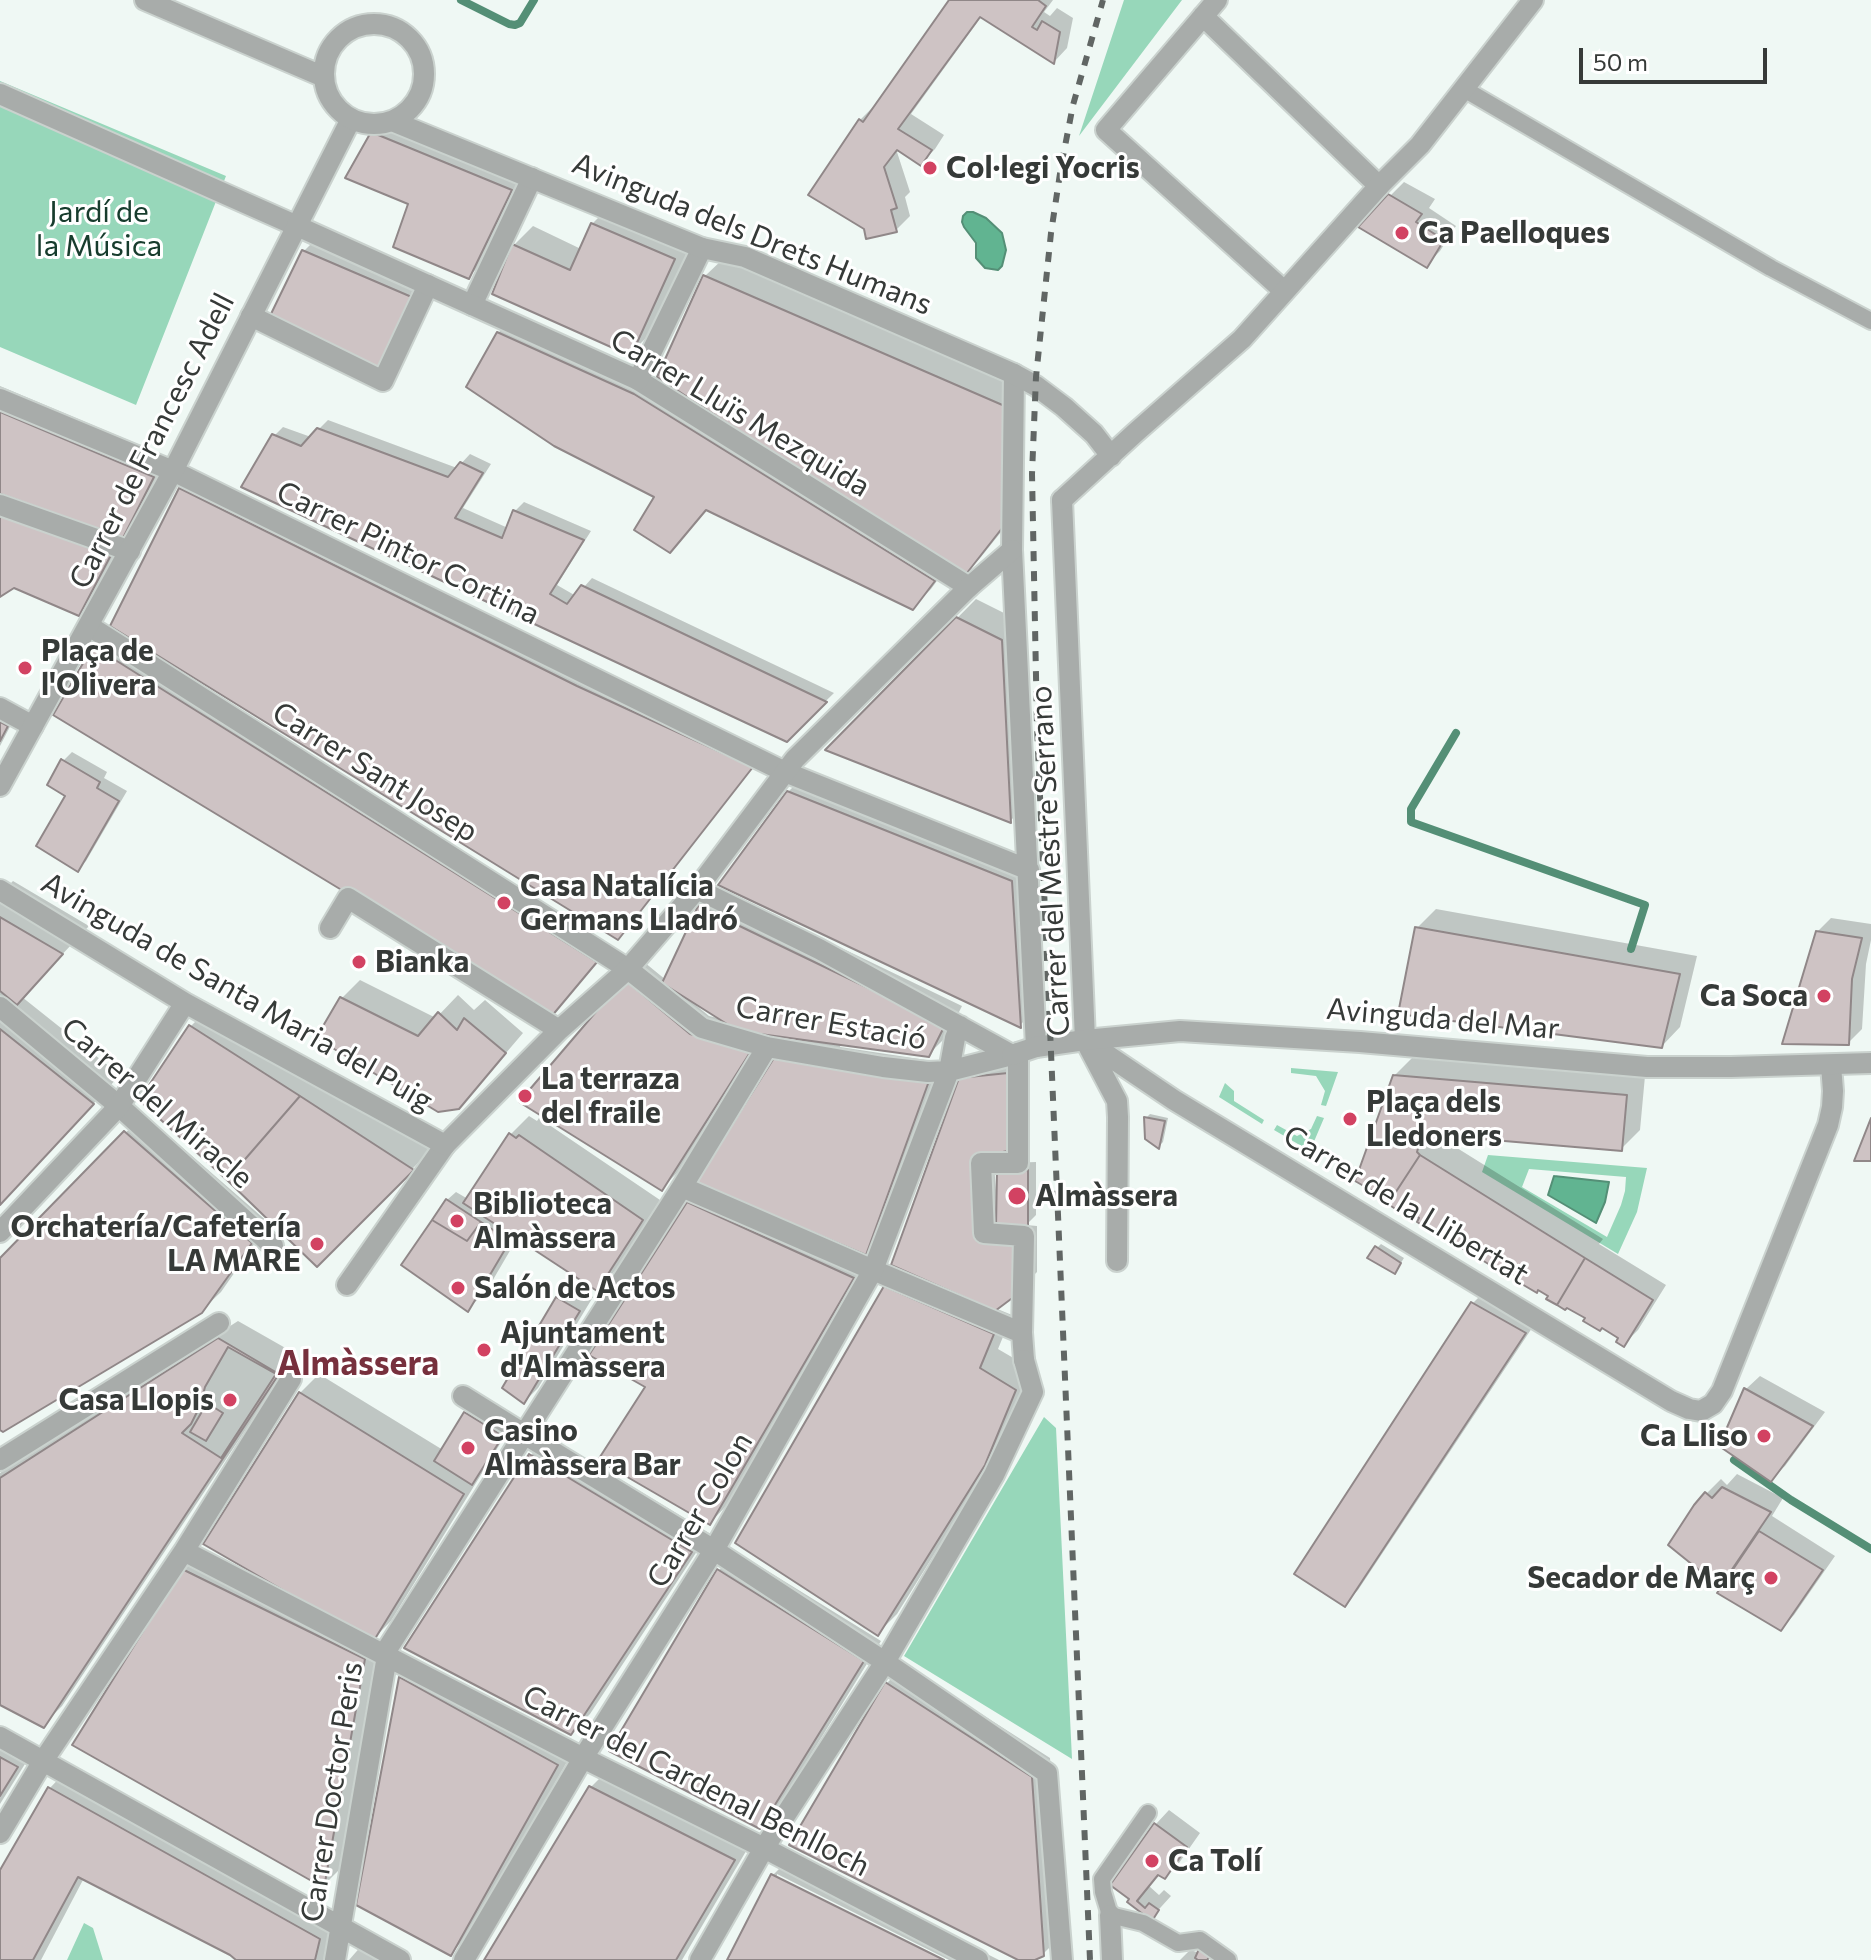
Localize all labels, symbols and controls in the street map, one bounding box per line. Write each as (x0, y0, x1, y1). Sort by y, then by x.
scale bar (1583, 32, 1771, 82)
text: 50 m (1593, 47, 1648, 76)
street label: Avinguda dels Drets Humans (567, 145, 937, 323)
place label: Col·legi Yocris (946, 150, 1140, 186)
marker: Col·legi Yocris (921, 159, 939, 177)
park label: Jardí de la Música (36, 194, 162, 264)
place label: Ca Paelloques (1418, 215, 1610, 251)
marker: Ca Paelloques (1393, 224, 1411, 242)
street label: Carrer de Francesc Adell (62, 287, 242, 595)
street label: Carrer Lluïs Mezquida (604, 321, 876, 505)
street label: Carrer Pintor Cortina (271, 474, 545, 632)
place label: Plaça de l'Olivera (41, 633, 156, 704)
marker: Plaça de l'Olivera (16, 659, 34, 677)
street label: Carrer del Mestre Serrano (1023, 685, 1077, 1037)
street label: Carrer Sant Josep (266, 694, 484, 850)
street label: Avinguda de Santa Maria del Puig (35, 865, 439, 1119)
place label: Casa Natalícia Germans Lladró (520, 868, 738, 938)
marker: Casa Natalícia Germans Lladró (495, 894, 513, 912)
place label: Bianka (375, 944, 469, 980)
marker: Bianka (350, 953, 368, 971)
place label: Ca Soca (1700, 978, 1808, 1014)
marker: Ca Soca (1815, 987, 1833, 1005)
street label: Carrer Estació (733, 989, 929, 1057)
street label: Avinguda del Mar (1325, 991, 1561, 1047)
street label: Carrer del Miracle (54, 1010, 260, 1196)
place label: La terraza del fraile (541, 1061, 680, 1132)
place label: Plaça dels Lledoners (1366, 1084, 1502, 1154)
marker: La terraza del fraile (516, 1087, 534, 1105)
marker: Plaça dels Lledoners (1341, 1110, 1359, 1128)
street label: Carrer de la Llibertat (1277, 1118, 1535, 1292)
place label: Almàssera (1035, 1178, 1178, 1214)
marker: Almàssera (1006, 1185, 1028, 1207)
place label: Biblioteca Almàssera (473, 1186, 616, 1256)
place label: Orchatería/Cafetería LA MARE (10, 1209, 301, 1280)
marker: Biblioteca Almàssera (448, 1212, 466, 1230)
marker: Orchatería/Cafetería LA MARE (308, 1235, 326, 1253)
place label: Salón de Actos (474, 1270, 676, 1306)
marker: Salón de Actos (449, 1279, 467, 1297)
place label: Ajuntament d'Almàssera (500, 1315, 666, 1386)
marker: Ajuntament d'Almàssera (475, 1341, 493, 1359)
district label: Almàssera (277, 1344, 439, 1384)
place label: Casa Llopis (59, 1382, 214, 1418)
marker: Casa Llopis (221, 1391, 239, 1409)
place label: Casino Almàssera Bar (484, 1413, 681, 1484)
place label: Ca Lliso (1640, 1418, 1748, 1454)
street label: Carrer Colon (640, 1426, 760, 1594)
marker: Ca Lliso (1755, 1427, 1773, 1445)
marker: Casino Almàssera Bar (459, 1439, 477, 1457)
place label: Secador de Març (1527, 1560, 1755, 1596)
marker: Secador de Març (1762, 1569, 1780, 1587)
street label: Carrer Doctor Peris (294, 1659, 370, 1925)
street label: Carrer del Cardenal Benlloch (517, 1678, 875, 1884)
place label: Ca Tolí (1168, 1843, 1262, 1879)
marker: Ca Tolí (1143, 1852, 1161, 1870)

